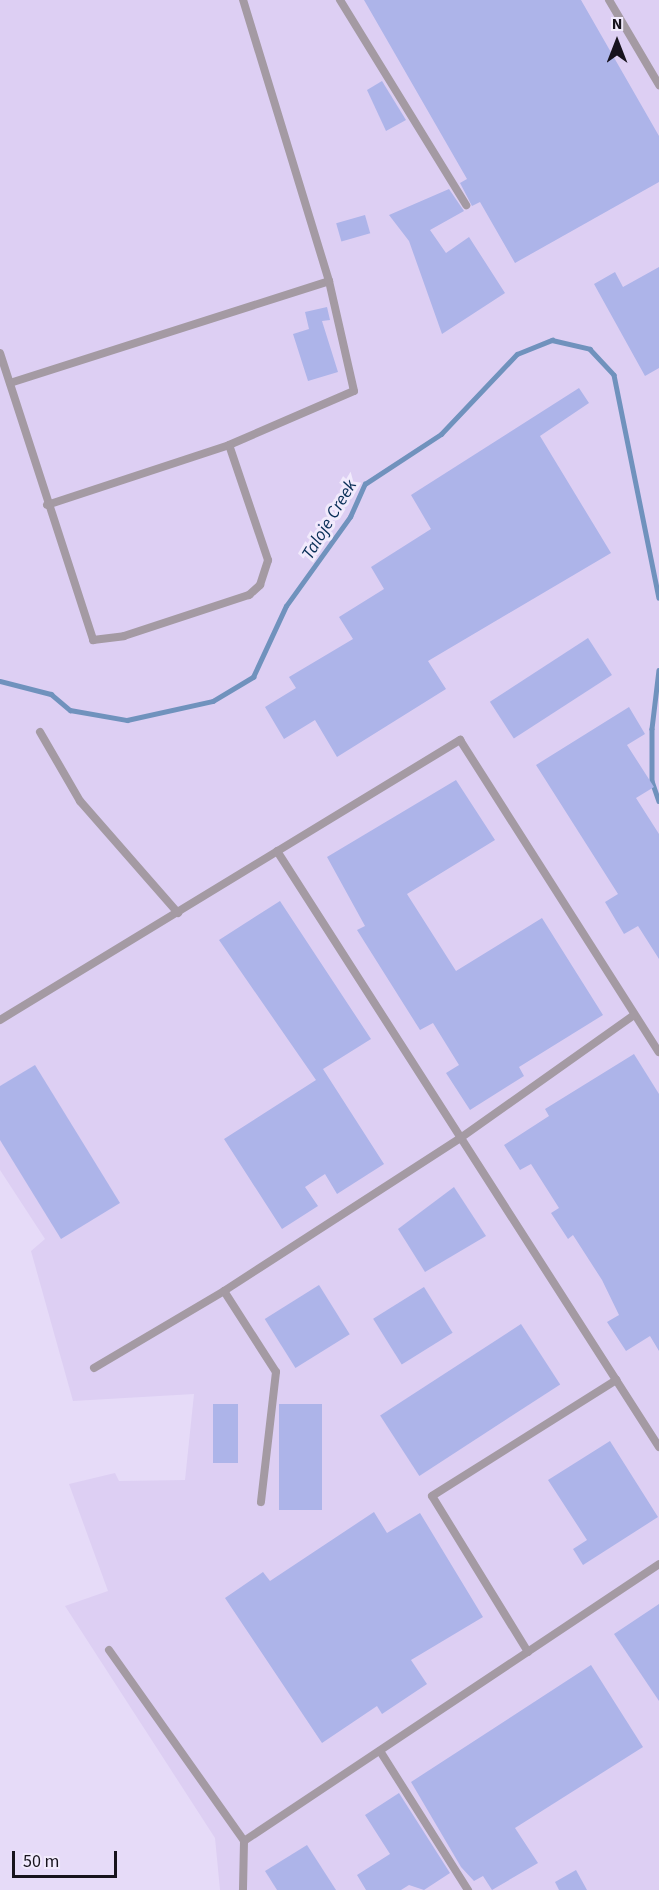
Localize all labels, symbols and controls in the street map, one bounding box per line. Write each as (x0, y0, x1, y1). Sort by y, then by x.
north arrow (587, 12, 647, 72)
text: N (612, 13, 622, 35)
water label: Taloje Creek (298, 476, 362, 564)
scale bar (15, 1839, 120, 1877)
text: 50 m (23, 1849, 59, 1874)

